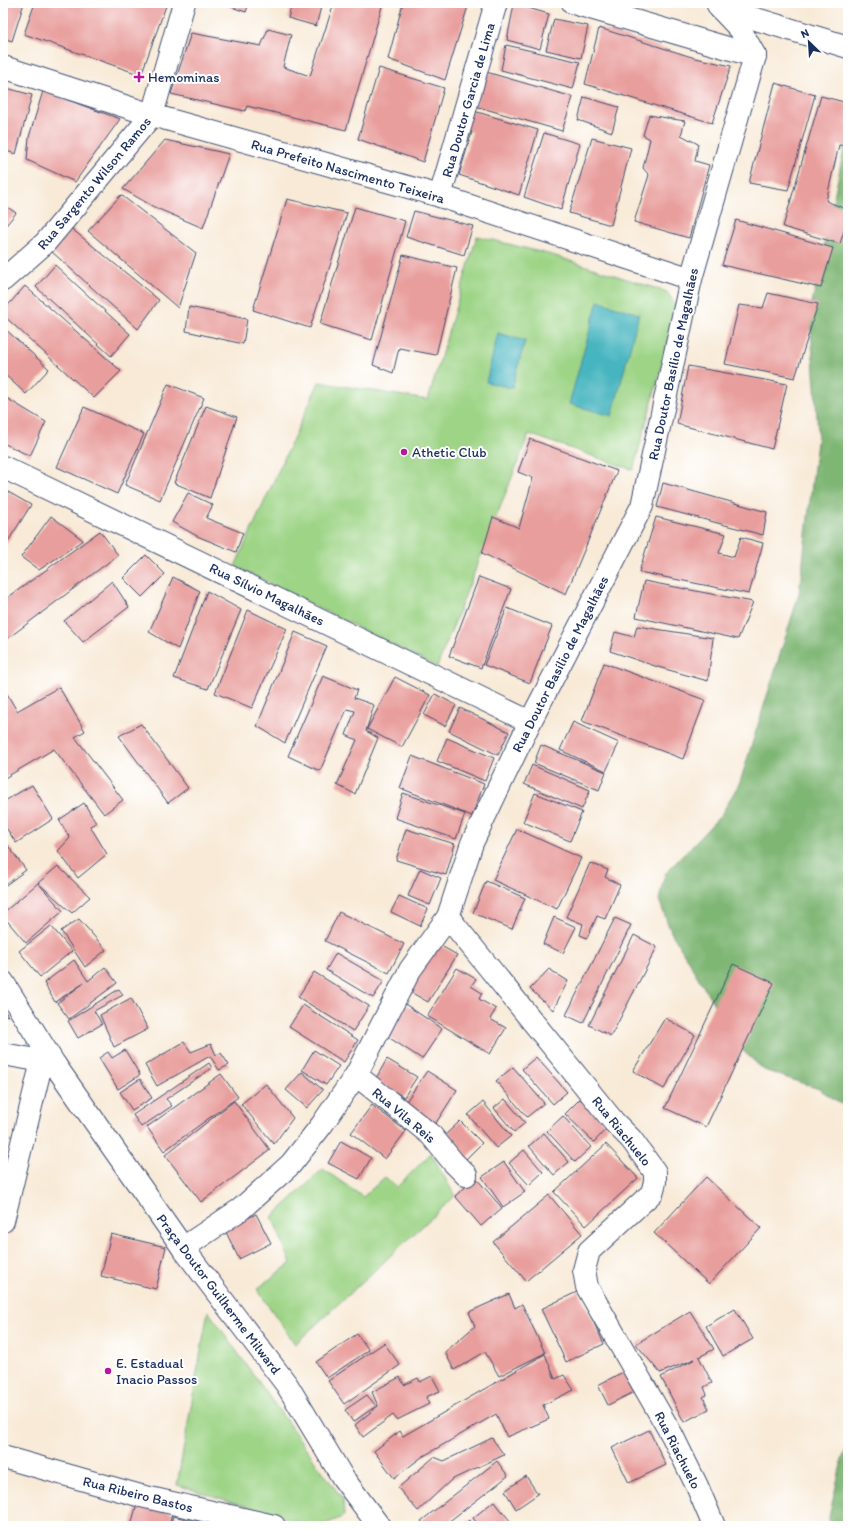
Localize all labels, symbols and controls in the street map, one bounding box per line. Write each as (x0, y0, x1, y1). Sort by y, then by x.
street label: Rua Doutor Garcia de Lima (438, 21, 499, 179)
north arrow (789, 22, 829, 62)
text: N (799, 26, 811, 41)
place label: Hemominas (148, 69, 220, 86)
marker: Hemominas (133, 71, 145, 83)
street label: Rua Sargento Wilson Ramos (34, 113, 155, 253)
street label: Rua Prefeito Nascimento Teixeira (249, 136, 447, 208)
street label: Rua Doutor Basílio de Magalhães (645, 266, 702, 462)
place label: Athetic Club (412, 444, 487, 461)
marker: Athetic Club (399, 447, 409, 457)
street label: Rua Sílvio Magalhães (207, 559, 327, 630)
street label: Rua Doutor Basílio de Magalhães (508, 573, 613, 755)
street label: Rua Vila Reis (369, 1084, 439, 1147)
street label: Rua Riachuelo (588, 1093, 655, 1170)
street label: Praça Doutor Guilherme Milward (153, 1211, 285, 1378)
place label: E. Estadual Inacio Passos (116, 1355, 197, 1388)
marker: E. Estadual Inacio Passos (103, 1366, 113, 1376)
street label: Rua Riachuelo (651, 1408, 704, 1492)
street label: Rua Ribeiro Bastos (81, 1473, 195, 1516)

